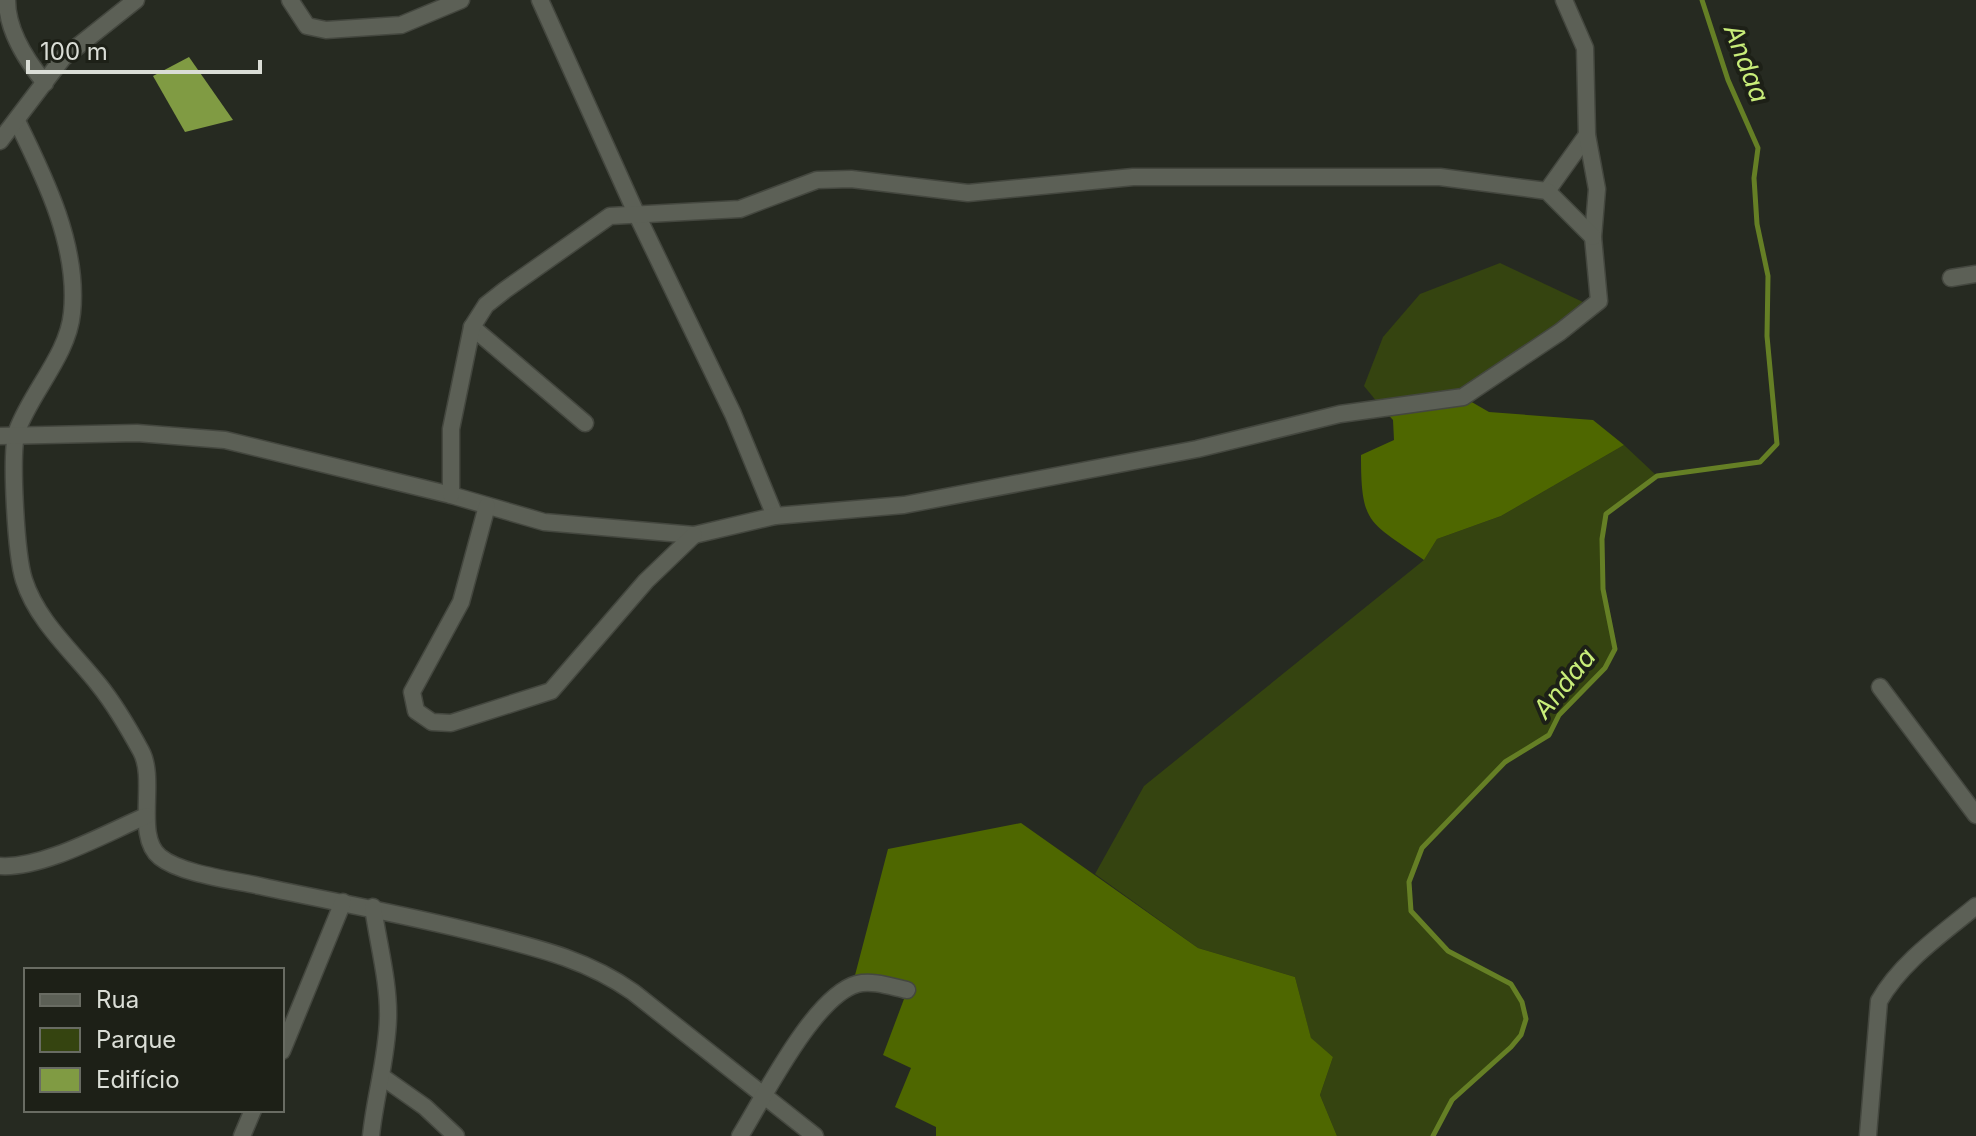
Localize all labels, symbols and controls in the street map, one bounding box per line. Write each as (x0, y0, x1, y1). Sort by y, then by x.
water label: Andaa (1718, 19, 1776, 106)
scale bar (28, 24, 260, 74)
text: 100 m (40, 37, 108, 66)
water label: Andaa (1526, 642, 1602, 725)
legend (24, 968, 284, 1112)
text: Rua (96, 985, 139, 1014)
text: Parque (96, 1025, 176, 1054)
text: Edifício (96, 1065, 180, 1094)

